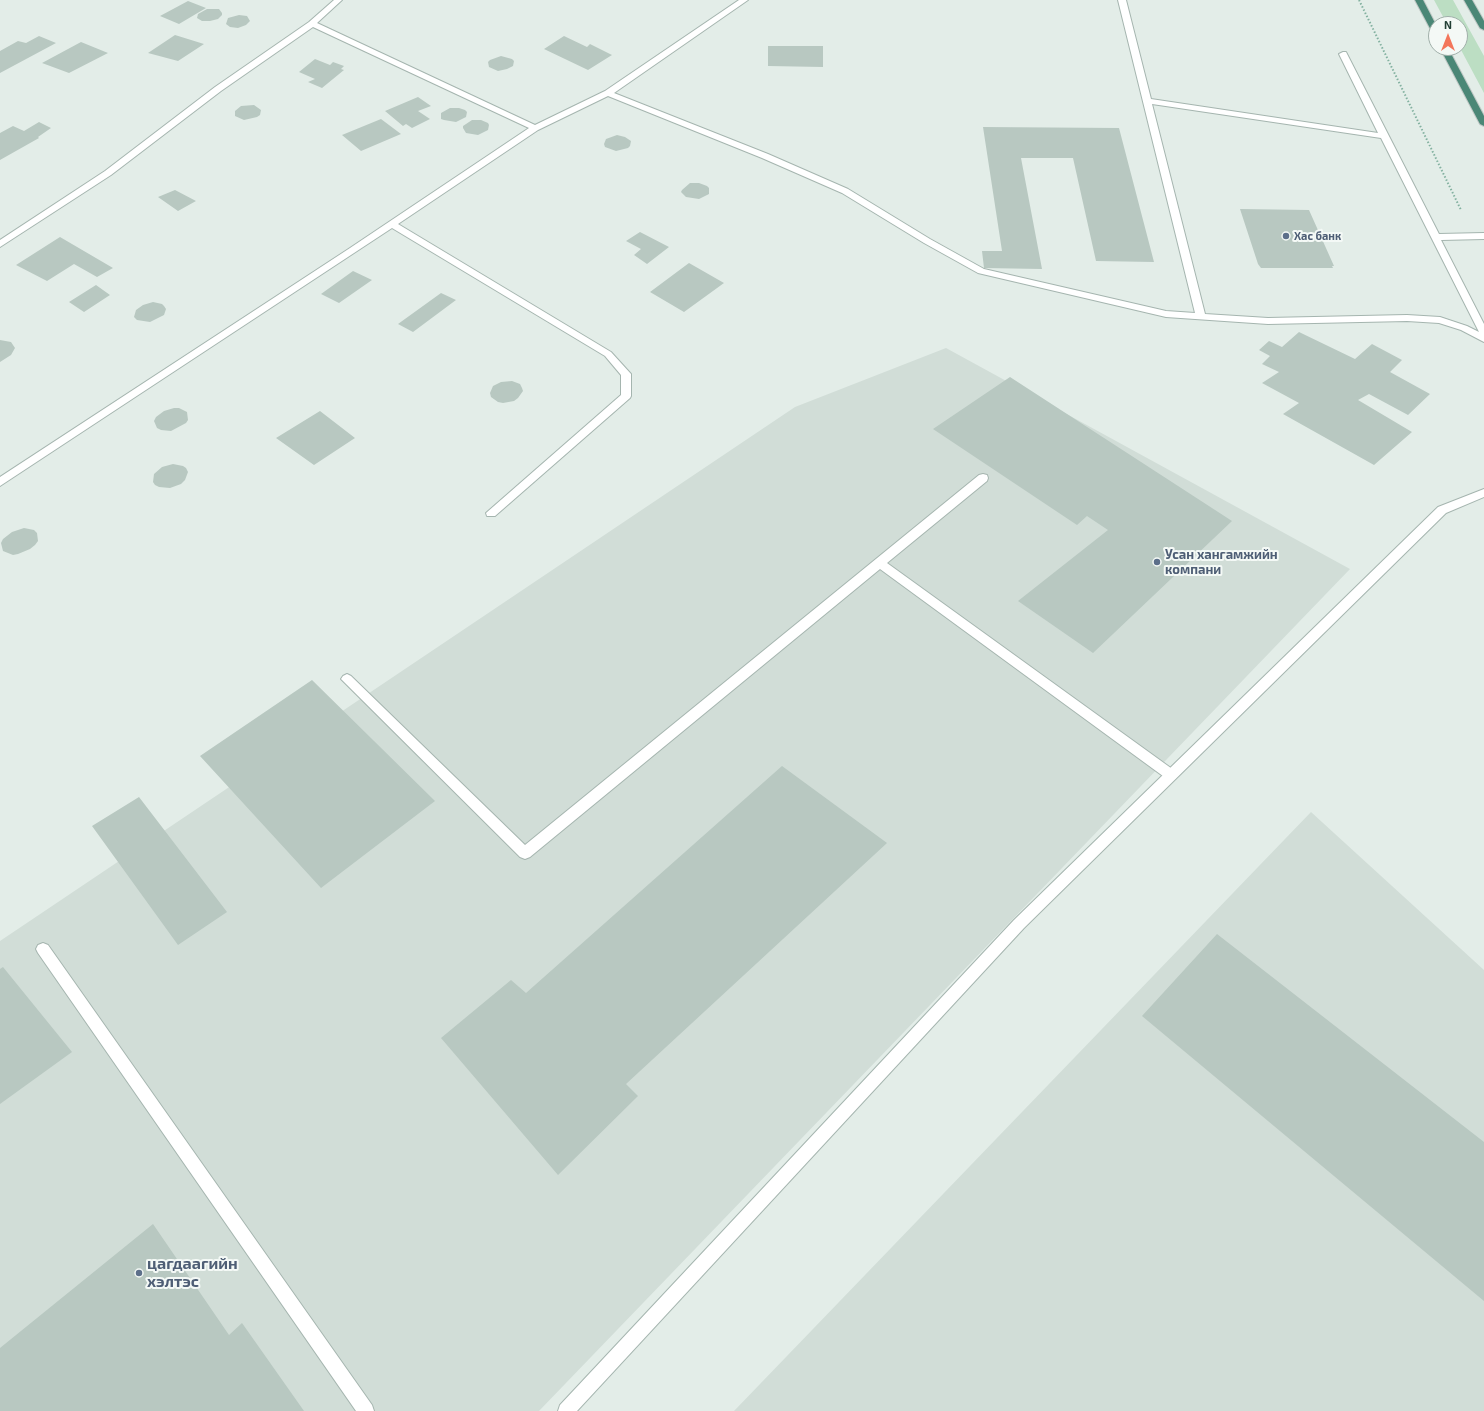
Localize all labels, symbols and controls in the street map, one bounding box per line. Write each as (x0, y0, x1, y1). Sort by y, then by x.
north arrow (1428, 16, 1468, 56)
text: N (1444, 18, 1452, 31)
place label: Хас банк (1294, 229, 1341, 243)
marker: Хас банк (1281, 231, 1291, 241)
place label: Усан хангамжийн компани (1165, 547, 1278, 578)
marker: Усан хангамжийн компани (1152, 557, 1162, 567)
place label: цагдаагийн хэлтэс (147, 1254, 238, 1292)
marker: цагдаагийн хэлтэс (134, 1268, 144, 1278)

